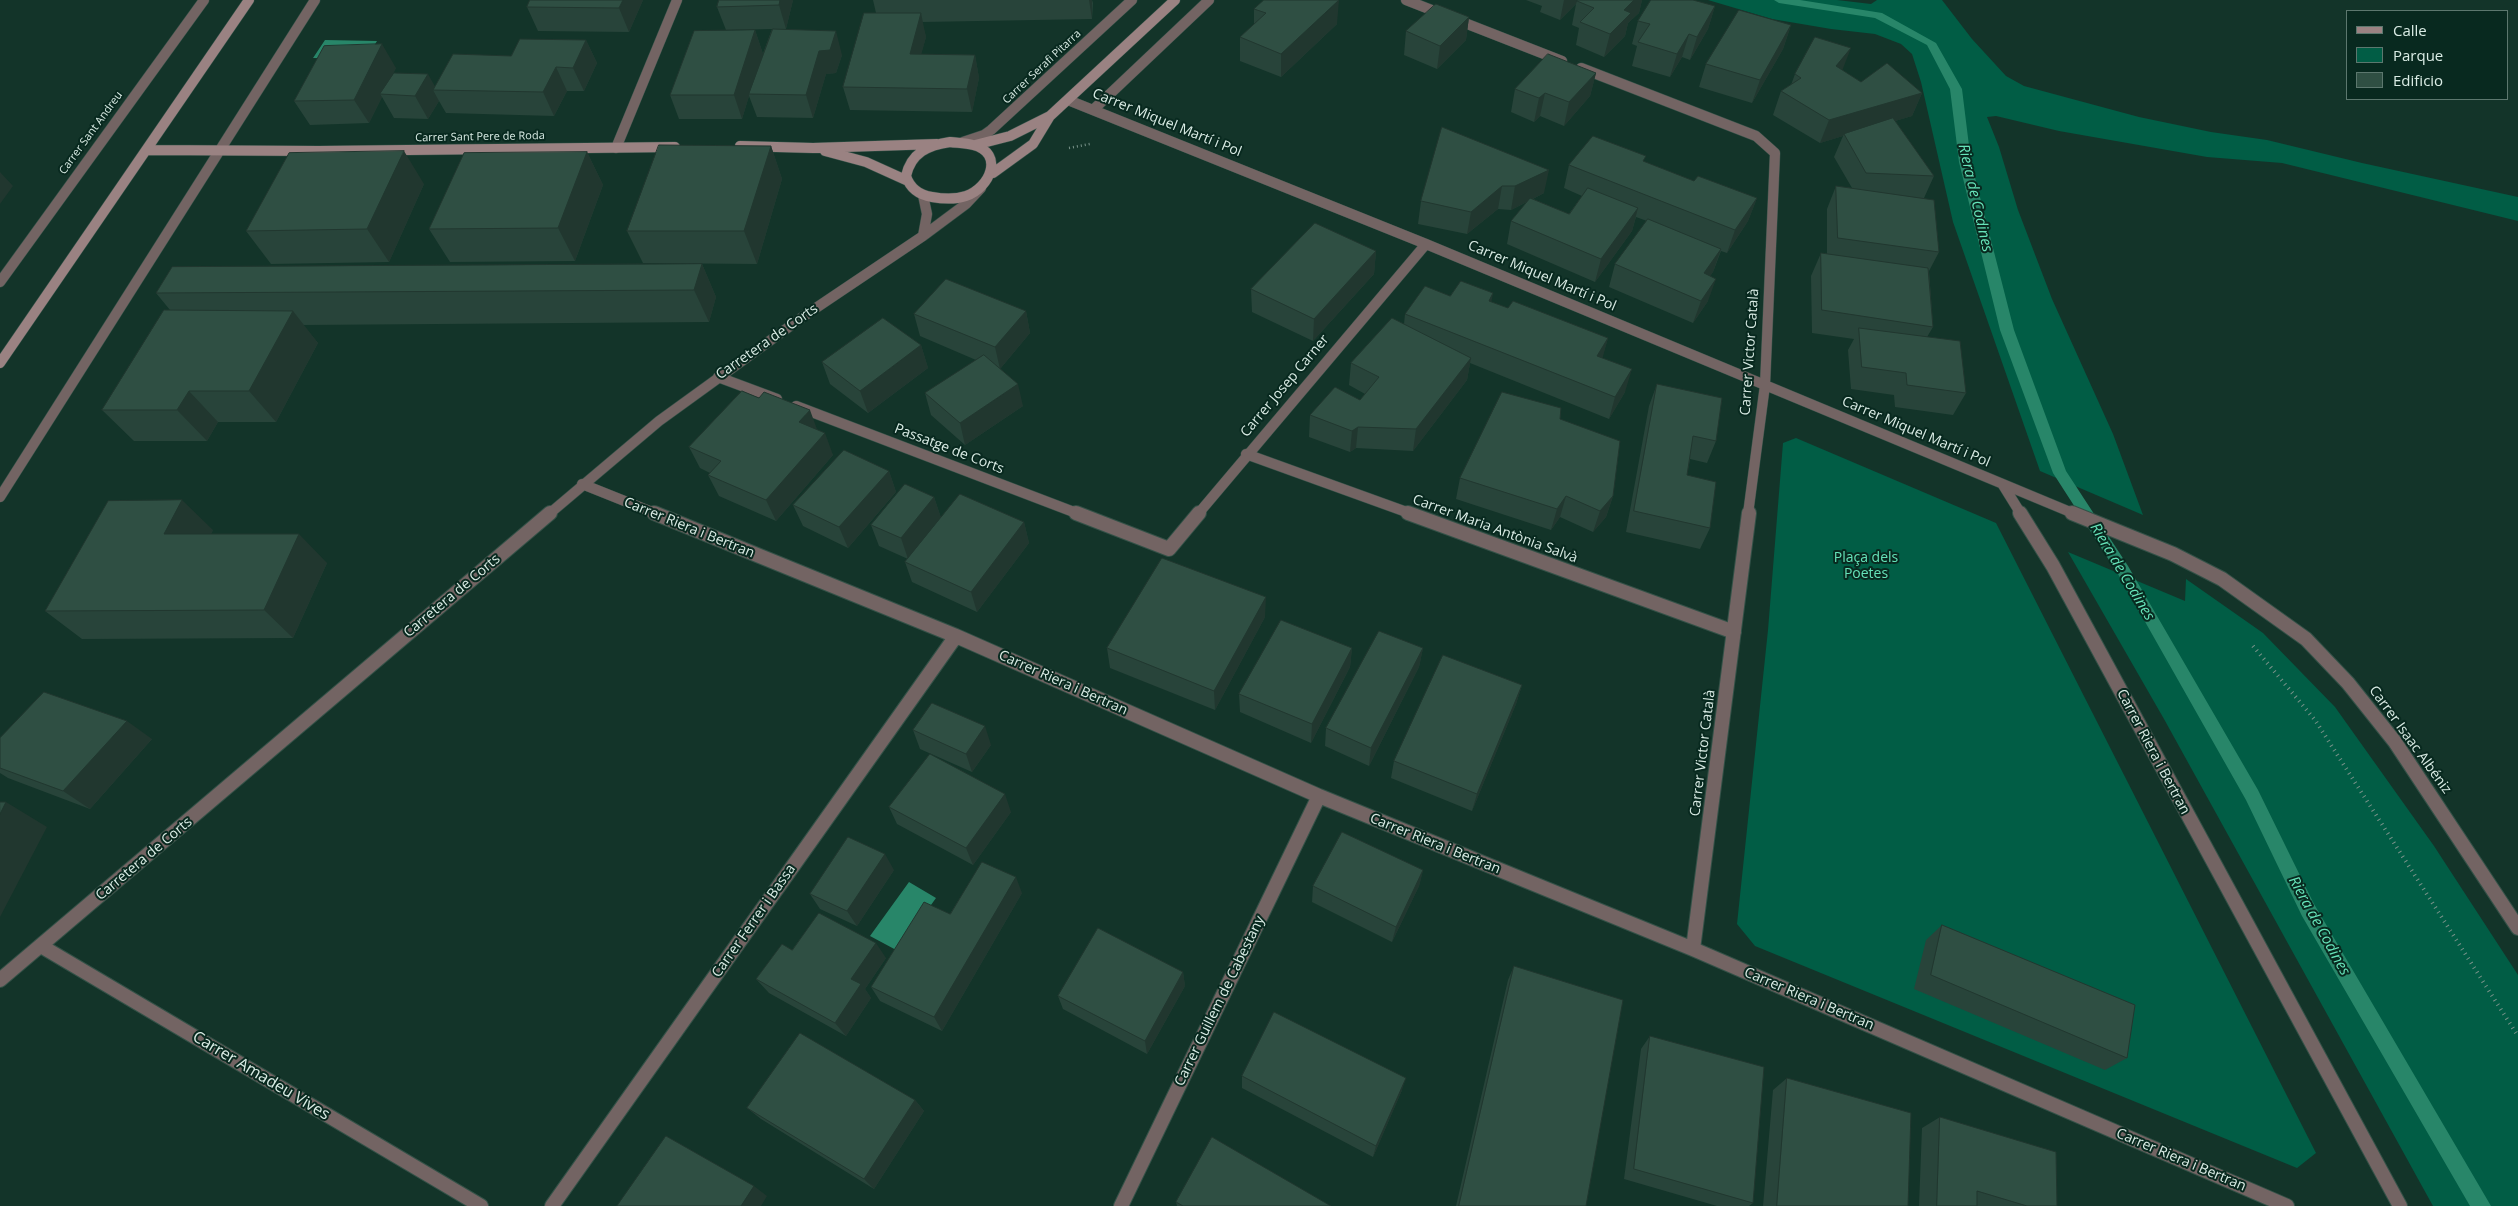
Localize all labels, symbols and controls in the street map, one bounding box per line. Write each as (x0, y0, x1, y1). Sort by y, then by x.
legend (2346, 10, 2508, 100)
text: Calle (2393, 20, 2427, 40)
street label: Carrer Serafi Pitarra (1000, 27, 1084, 107)
text: Parque (2393, 45, 2443, 65)
text: Edificio (2393, 70, 2443, 90)
street label: Carrer Miquel Martí i Pol (1090, 85, 1244, 161)
street label: Carrer Sant Andreu (57, 89, 125, 177)
street label: Carrer Sant Pere de Roda (415, 129, 545, 145)
water label: Riera de Codines (1954, 142, 1996, 254)
street label: Carrer Miquel Martí i Pol (1465, 237, 1619, 315)
street label: Carrer Victor Català (1737, 288, 1763, 416)
street label: Carretera de Corts (713, 301, 821, 383)
street label: Carrer Josep Carner (1237, 331, 1333, 441)
street label: Carrer Miquel Martí i Pol (1839, 393, 1993, 471)
street label: Passatge de Corts (892, 420, 1006, 478)
street label: Carrer Maria Antònia Salvà (1410, 491, 1580, 567)
street label: Carrer Riera i Bertran (621, 494, 757, 562)
water label: Riera de Codines (2086, 520, 2158, 624)
park label: Plaça dels Poetes (1834, 550, 1898, 582)
street label: Carretera de Corts (400, 551, 504, 641)
street label: Carrer Riera i Bertran (996, 647, 1130, 719)
street label: Carrer Isaac Albéniz (2365, 683, 2455, 797)
street label: Carrer Riera i Bertran (2113, 687, 2193, 817)
street label: Carrer Victor Català (1687, 689, 1719, 817)
street label: Carrer Riera i Bertran (1367, 810, 1503, 878)
street label: Carretera de Corts (92, 814, 196, 904)
street label: Carrer Ferrer i Bassa (709, 861, 799, 981)
water label: Riera de Codines (2284, 873, 2354, 979)
street label: Carrer Guillem de Cabestany (1171, 913, 1269, 1089)
street label: Carrer Riera i Bertran (1742, 964, 1876, 1034)
street label: Carrer Amadeu Vives (189, 1027, 333, 1125)
street label: Carrer Riera i Bertran (2114, 1125, 2248, 1195)

